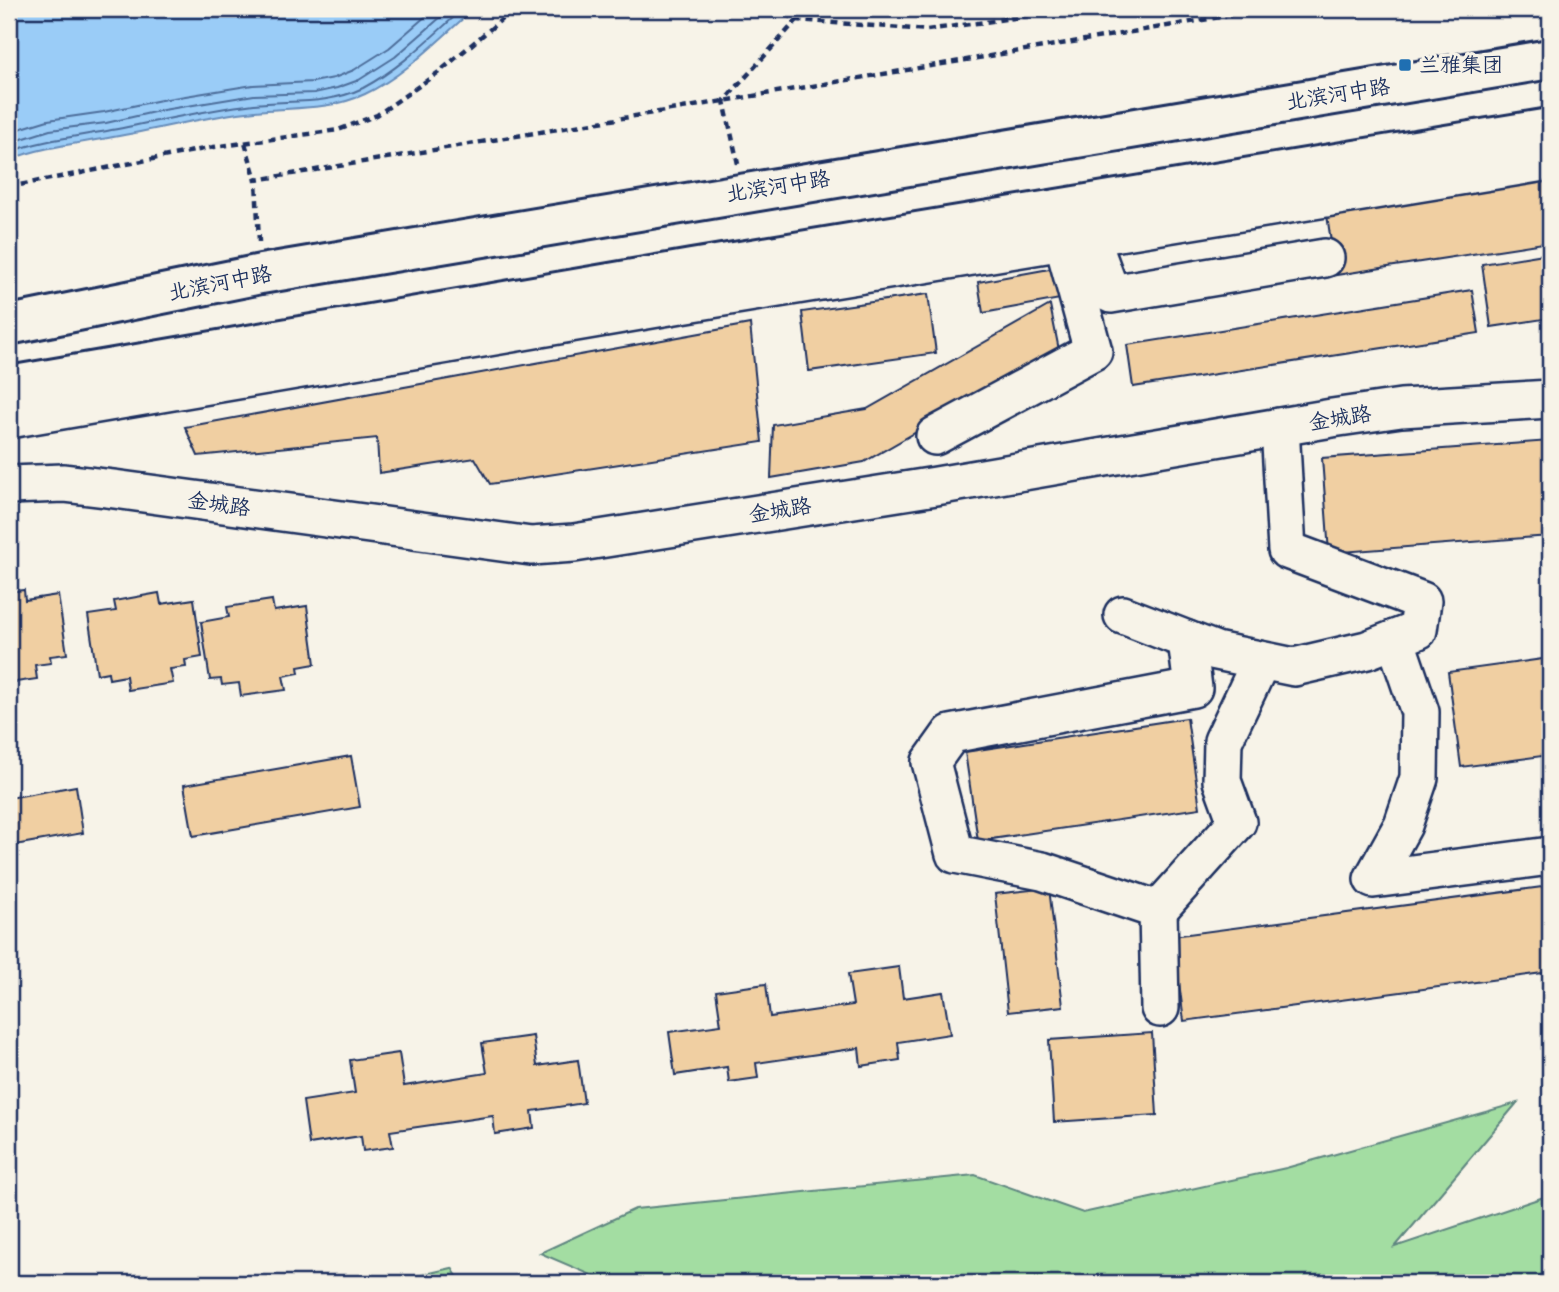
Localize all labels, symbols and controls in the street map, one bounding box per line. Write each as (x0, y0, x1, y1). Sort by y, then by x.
place label: 兰雅集团 (1419, 47, 1503, 79)
marker: 兰雅集团 (1397, 57, 1413, 73)
street label: 北滨河中路 (1283, 68, 1392, 116)
street label: 北滨河中路 (723, 160, 832, 208)
street label: 北滨河中路 (165, 255, 274, 307)
street label: 金城路 (1306, 395, 1373, 437)
street label: 金城路 (186, 482, 253, 522)
street label: 金城路 (746, 487, 813, 529)

